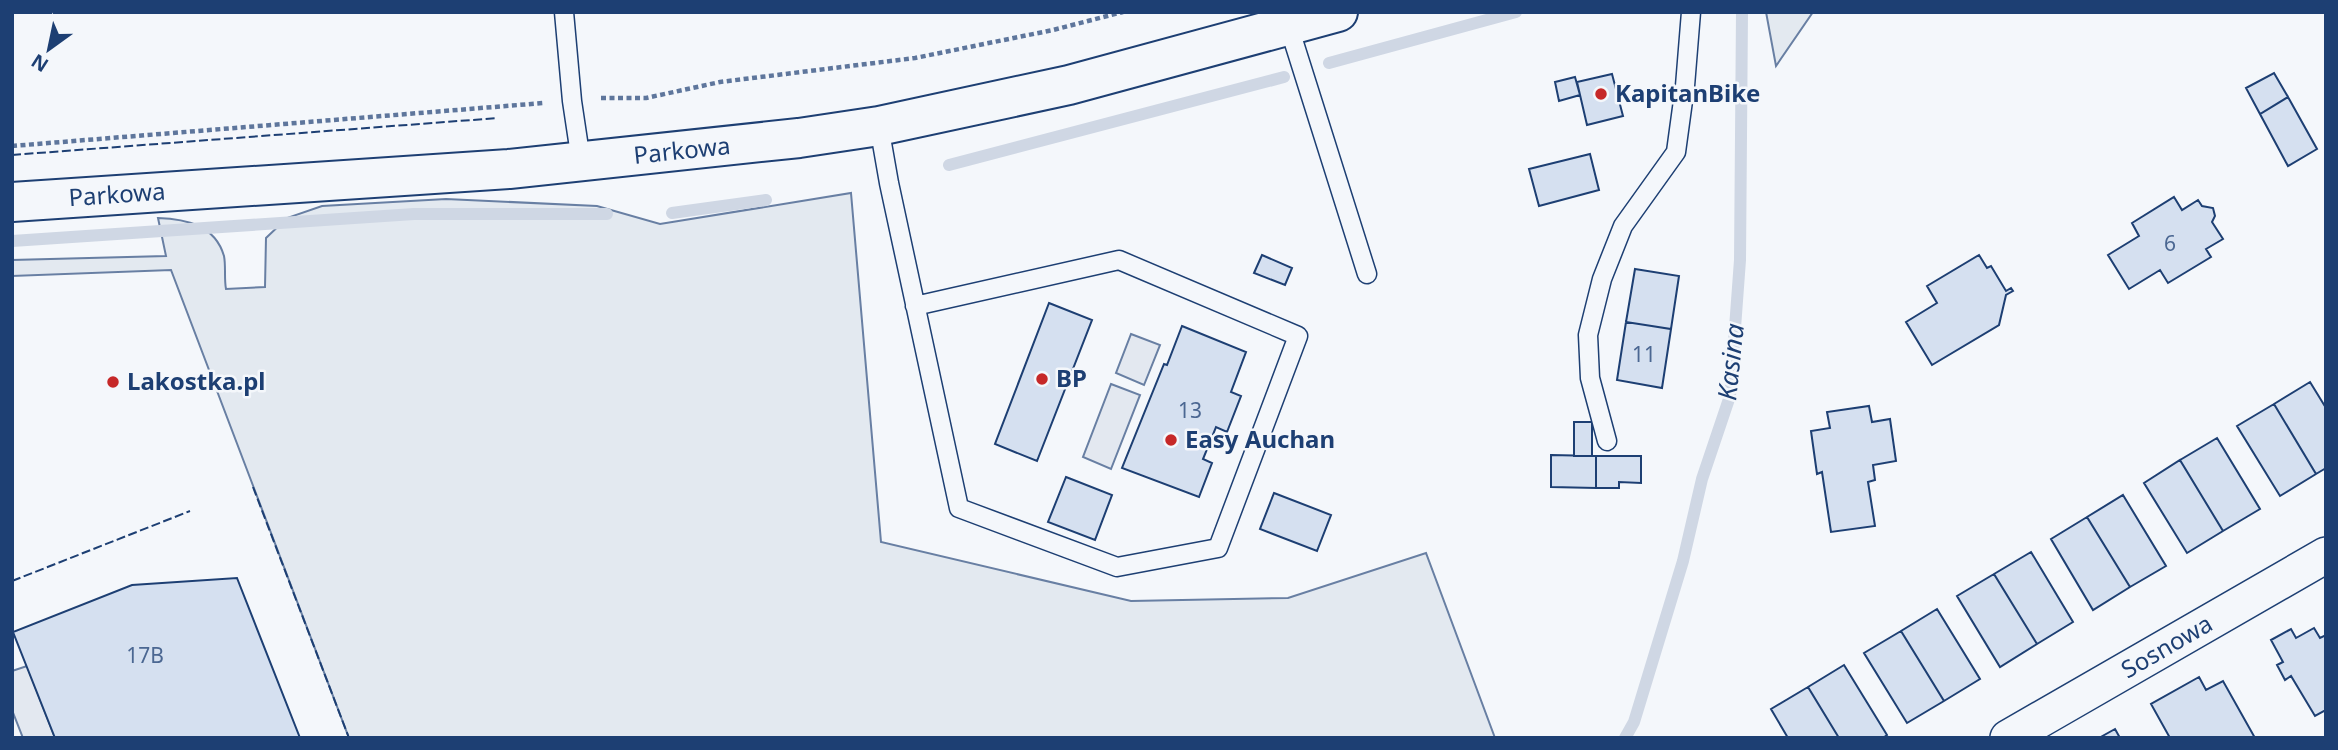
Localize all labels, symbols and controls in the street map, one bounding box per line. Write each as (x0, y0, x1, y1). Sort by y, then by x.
north arrow (14, 14, 84, 84)
text: N (26, 48, 53, 78)
place label: KapitanBike (1615, 76, 1760, 109)
marker: KapitanBike (1593, 86, 1609, 102)
street label: Parkowa (632, 128, 732, 171)
street label: Parkowa (67, 174, 166, 213)
house number: 6 (2164, 229, 2176, 257)
water label: Kasina (1708, 321, 1752, 402)
house number: 11 (1632, 340, 1656, 368)
place label: BP (1056, 361, 1087, 394)
place label: Lakostka.pl (127, 364, 265, 397)
marker: BP (1034, 371, 1050, 387)
marker: Lakostka.pl (105, 374, 121, 390)
house number: 13 (1178, 396, 1202, 424)
place label: Easy Auchan (1185, 422, 1335, 455)
marker: Easy Auchan (1163, 432, 1179, 448)
street label: Sosnowa (2115, 606, 2218, 685)
house number: 17B (126, 641, 164, 669)

